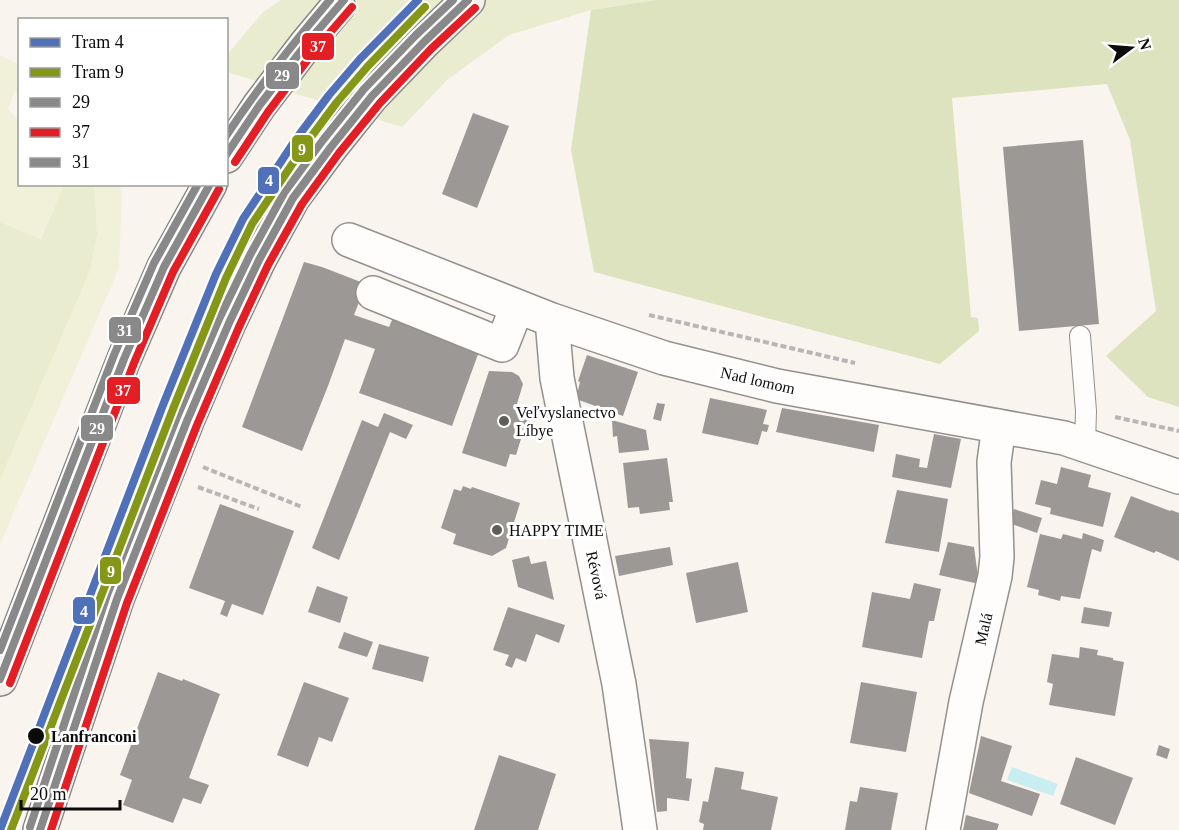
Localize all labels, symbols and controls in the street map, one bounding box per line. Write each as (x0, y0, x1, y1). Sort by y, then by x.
legend (18, 18, 228, 186)
north arrow (1101, 18, 1161, 78)
text: Tram 4 (72, 32, 124, 52)
line badge: 37 (301, 32, 335, 61)
text: N (1135, 36, 1155, 52)
text: 37 (310, 38, 326, 55)
line badge: 29 (265, 61, 300, 90)
text: Tram 9 (72, 62, 124, 82)
text: 29 (274, 67, 290, 84)
text: 29 (72, 92, 90, 112)
text: 37 (72, 122, 90, 142)
line badge: 9 (291, 134, 314, 163)
text: 9 (298, 141, 306, 158)
text: 31 (72, 152, 90, 172)
line badge: 4 (257, 166, 280, 195)
text: 4 (265, 172, 273, 189)
line badge: 31 (108, 316, 142, 344)
text: 31 (117, 322, 133, 339)
street label: Nad lomom (719, 364, 797, 397)
line badge: 37 (106, 376, 141, 405)
text: 37 (115, 382, 131, 399)
place label: Veľvyslanectvo Líbye (516, 404, 616, 440)
line badge: 29 (80, 414, 114, 442)
marker: Veľvyslanectvo Líbye (497, 414, 511, 428)
text: 29 (89, 420, 105, 437)
place label: HAPPY TIME (509, 522, 604, 539)
marker: HAPPY TIME (490, 523, 504, 537)
street label: Révová (583, 549, 610, 601)
line badge: 9 (99, 556, 122, 585)
text: 9 (107, 563, 115, 580)
line badge: 4 (72, 596, 96, 625)
text: 4 (80, 603, 88, 620)
street label: Malá (972, 611, 995, 647)
marker: Lanfranconi (26, 726, 46, 746)
place label: Lanfranconi (51, 728, 137, 745)
scale bar (21, 773, 120, 811)
text: 20 m (30, 784, 67, 804)

